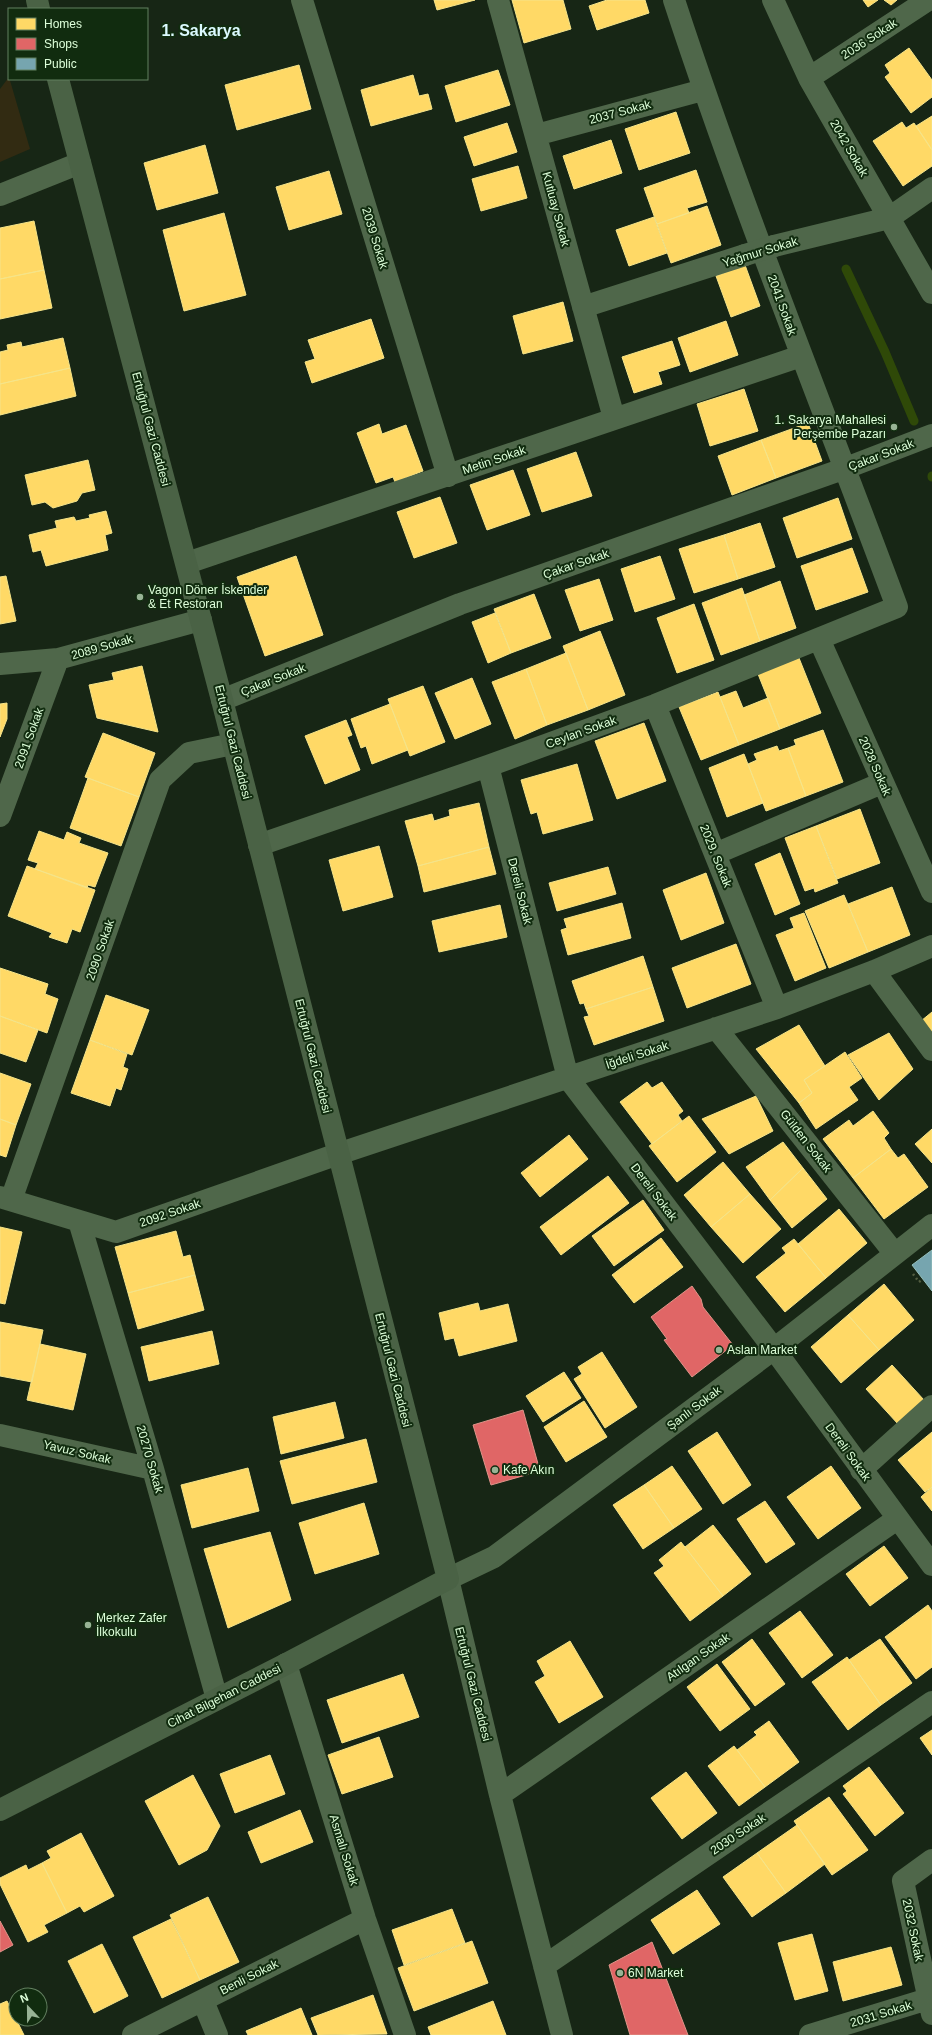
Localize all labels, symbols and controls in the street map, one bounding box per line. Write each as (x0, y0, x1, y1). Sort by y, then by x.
legend (8, 8, 148, 80)
street label: 2036 Sokak (839, 15, 900, 62)
text: Homes (44, 17, 82, 31)
district label: 1. Sakarya (161, 22, 241, 39)
text: Shops (44, 37, 78, 51)
text: Public (44, 57, 77, 71)
street label: 2037 Sokak (588, 97, 653, 127)
street label: 2042 Sokak (827, 117, 871, 180)
street label: Kutluay Sokak (539, 170, 573, 249)
street label: 2039 Sokak (359, 206, 391, 271)
street label: Yağmur Sokak (721, 234, 800, 270)
street label: 2041 Sokak (765, 273, 800, 338)
street label: Ertuğrul Gazi Caddesi (129, 370, 173, 488)
place label: 1. Sakarya Mahallesi Perşembe Pazarı (775, 413, 886, 441)
marker: 1. Sakarya Mahallesi Perşembe Pazarı (889, 422, 899, 432)
street label: Çakar Sokak (846, 436, 917, 474)
street label: Metin Sokak (461, 442, 528, 477)
street label: Çakar Sokak (541, 546, 612, 582)
place label: Vagon Döner İskender & Et Restoran (148, 583, 267, 611)
marker: Vagon Döner İskender & Et Restoran (135, 592, 145, 602)
street label: 2089 Sokak (70, 631, 135, 662)
street label: Çakar Sokak (239, 660, 308, 699)
street label: Ertuğrul Gazi Caddesi (212, 683, 254, 801)
street label: 2091 Sokak (12, 705, 47, 770)
street label: Ceylan Sokak (544, 712, 619, 751)
street label: 2028 Sokak (856, 734, 895, 799)
street label: 2029. Sokak (697, 822, 735, 890)
street label: Dereli Sokak (505, 856, 535, 927)
street label: 2090 Sokak (83, 917, 117, 982)
street label: Ertuğrul Gazi Caddesi (292, 997, 334, 1115)
street label: İğdeli Sokak (604, 1038, 671, 1072)
street label: Gülden Sokak (777, 1107, 835, 1176)
street label: Dereli Sokak (628, 1161, 681, 1224)
street label: 2092 Sokak (138, 1196, 203, 1230)
street label: Ertuğrul Gazi Caddesi (372, 1311, 414, 1429)
place label: Aslan Market (727, 1343, 798, 1357)
marker: Aslan Market (714, 1345, 724, 1355)
street label: Şanlı Sokak (664, 1383, 725, 1433)
street label: Dereli Sokak (822, 1420, 874, 1484)
street label: 20270 Sokak (134, 1423, 167, 1496)
street label: Yavuz Sokak (42, 1437, 113, 1467)
place label: Kafe Akın (503, 1463, 554, 1477)
marker: Kafe Akın (490, 1465, 500, 1475)
place label: Merkez Zafer İlkokulu (96, 1611, 167, 1639)
marker: Merkez Zafer İlkokulu (83, 1620, 93, 1630)
street label: Ertuğrul Gazi Caddesi (452, 1625, 494, 1743)
street label: Atılgan Sokak (664, 1629, 733, 1684)
street label: Cihat Bilgehan Caddesi (165, 1661, 283, 1731)
street label: 2030 Sokak (708, 1810, 769, 1858)
street label: Asmalı Sokak (327, 1813, 362, 1888)
street label: 2032 Sokak (900, 1898, 927, 1963)
street label: Benli Sokak (218, 1956, 281, 1998)
place label: 6N Market (628, 1966, 684, 1980)
marker: 6N Market (615, 1968, 625, 1978)
north arrow (8, 1987, 48, 2027)
text: N (18, 1991, 30, 2005)
street label: 2031 Sokak (849, 1998, 914, 2030)

